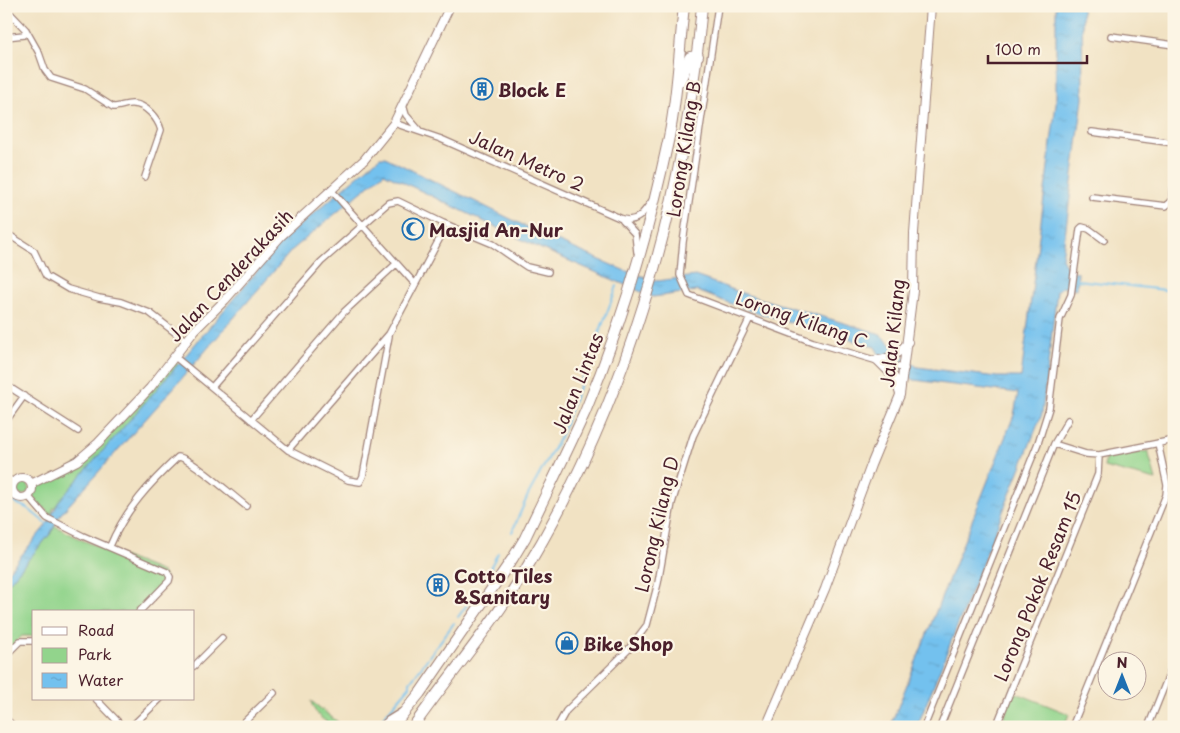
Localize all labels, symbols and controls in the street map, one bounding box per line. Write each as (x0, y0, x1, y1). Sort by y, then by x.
scale bar (988, 32, 1086, 64)
text: 100 m (995, 37, 1041, 60)
place label: Block E (498, 76, 566, 103)
building icon: Block E (470, 77, 494, 101)
street label: Lorong Kilang B (659, 79, 707, 219)
street label: Jalan Metro 2 (465, 123, 589, 197)
street label: Jalan Cenderakasih (161, 203, 299, 347)
place label: Masjid An-Nur (429, 216, 564, 243)
mosque icon: Masjid An-Nur (401, 217, 425, 241)
street label: Jalan Kilang (873, 277, 911, 389)
street label: Lorong Kilang C (732, 284, 872, 354)
street label: Jalan Lintas (544, 328, 610, 438)
street label: Lorong Kilang D (627, 453, 685, 595)
street label: Lorong Pokok Resam 15 (986, 487, 1088, 685)
place label: Cotto Tiles &Sanitary (454, 562, 553, 610)
building icon: Cotto Tiles &Sanitary (426, 573, 450, 597)
legend (32, 610, 195, 700)
text: Road (78, 618, 114, 641)
place label: Bike Shop (583, 630, 673, 657)
shop icon: Bike Shop (555, 631, 579, 655)
text: Park (78, 642, 112, 665)
north arrow (1098, 650, 1148, 700)
text: N (1116, 652, 1128, 673)
text: Water (78, 668, 123, 691)

